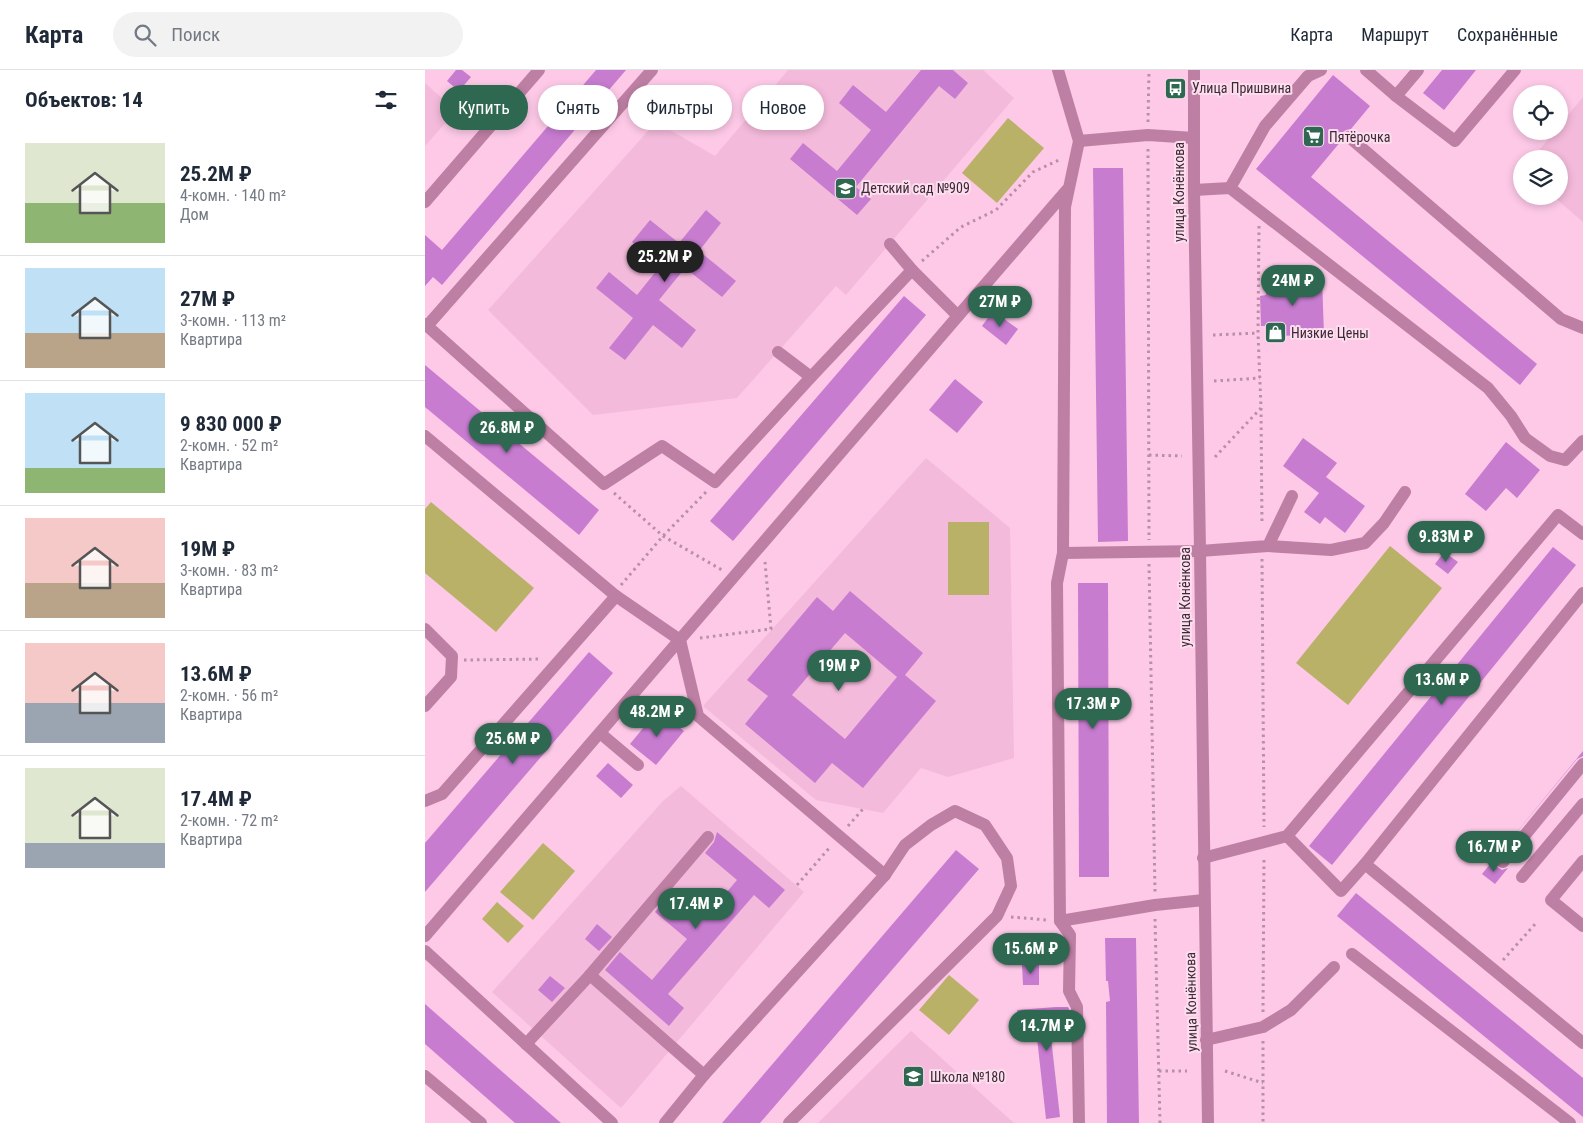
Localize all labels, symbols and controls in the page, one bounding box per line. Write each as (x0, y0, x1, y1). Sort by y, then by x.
search box (113, 12, 463, 57)
text: Карта (25, 21, 83, 49)
icon: search (131, 21, 159, 49)
text: Поиск (171, 23, 220, 46)
text: Карта (1290, 24, 1333, 45)
text: Маршрут (1361, 24, 1429, 45)
text: Сохранённые (1457, 24, 1558, 45)
bus stop icon: Улица Пришвина (1164, 76, 1188, 100)
place label: Улица Пришвина (1192, 80, 1291, 96)
chip: Купить (440, 85, 528, 130)
chip: Снять (538, 85, 618, 130)
chip: Фильтры (628, 85, 732, 130)
chip: Новое (742, 85, 824, 130)
map controls (1513, 85, 1568, 205)
button: locate (1513, 85, 1568, 140)
icon: filters (372, 86, 400, 114)
text: Объектов: 14 (25, 88, 143, 112)
supermarket icon: Пятёрочка (1301, 125, 1325, 149)
place label: Пятёрочка (1329, 129, 1391, 145)
street label: улица Конёнкова (1171, 142, 1187, 242)
button: layers (1513, 150, 1568, 205)
text: 25.2M ₽ (180, 162, 252, 186)
icon: home (65, 163, 125, 223)
school or university icon: Детский сад №909 (833, 176, 857, 200)
place label: Детский сад №909 (861, 180, 970, 196)
text: 4-комн. · 140 m² (180, 186, 286, 205)
text: Дом (180, 205, 209, 224)
pin: 25.2M ₽ (619, 240, 711, 283)
text: 25.2M ₽ (638, 247, 692, 266)
pin: 24M ₽ (1258, 264, 1328, 307)
text: 24M ₽ (1272, 271, 1314, 290)
pin: 27M ₽ (965, 286, 1035, 328)
text: 27M ₽ (180, 287, 235, 311)
icon: home (65, 288, 125, 348)
text: 27M ₽ (979, 292, 1021, 311)
text: 3-комн. · 113 m² (180, 311, 286, 330)
shop icon: Низкие Цены (1263, 321, 1287, 345)
place label: Низкие Цены (1291, 325, 1369, 341)
text: Квартира (180, 330, 242, 349)
text: 9 830 000 ₽ (180, 412, 282, 436)
pin: 26.8M ₽ (461, 412, 553, 454)
icon: home (65, 413, 125, 473)
text: 26.8M ₽ (480, 418, 534, 437)
text: 2-комн. · 52 m² (180, 436, 278, 455)
text: Квартира (180, 455, 242, 474)
pin: 9.83M ₽ (1400, 520, 1492, 563)
text: 9.83M ₽ (1419, 527, 1473, 546)
text: 19M ₽ (180, 537, 235, 561)
icon: home (65, 538, 125, 598)
street label: улица Конёнкова (1177, 547, 1193, 647)
text: 3-комн. · 83 m² (180, 561, 278, 580)
text: Квартира (180, 580, 242, 599)
pin: 19M ₽ (804, 650, 874, 692)
text: 19M ₽ (818, 656, 860, 675)
text: 13.6M ₽ (180, 662, 252, 686)
icon: home (65, 663, 125, 723)
pin: 13.6M ₽ (1396, 664, 1488, 706)
text: 13.6M ₽ (1415, 670, 1469, 689)
text: 2-комн. · 56 m² (180, 686, 278, 705)
pin: 17.3M ₽ (1047, 688, 1139, 730)
text: 17.3M ₽ (1066, 694, 1120, 713)
pin: 48.2M ₽ (611, 696, 703, 738)
text: 48.2M ₽ (630, 702, 684, 721)
text: Квартира (180, 705, 242, 724)
pin: 25.6M ₽ (467, 722, 559, 765)
text: 25.6M ₽ (486, 729, 540, 748)
text: 17.4M ₽ (180, 787, 252, 811)
icon: home (65, 788, 125, 848)
text: 2-комн. · 72 m² (180, 811, 278, 830)
text: Квартира (180, 830, 242, 849)
pin: 16.7M ₽ (1448, 830, 1540, 873)
text: 16.7M ₽ (1467, 837, 1521, 856)
pin: 17.4M ₽ (650, 888, 742, 930)
text: 17.4M ₽ (669, 894, 723, 913)
pin: 15.6M ₽ (985, 932, 1077, 975)
text: 15.6M ₽ (1004, 939, 1058, 958)
street label: улица Конёнкова (1182, 952, 1200, 1052)
pin: 14.7M ₽ (1001, 1010, 1093, 1052)
text: 14.7M ₽ (1020, 1016, 1074, 1035)
school or university icon: Школа №180 (902, 1065, 926, 1089)
place label: Школа №180 (930, 1069, 1005, 1085)

